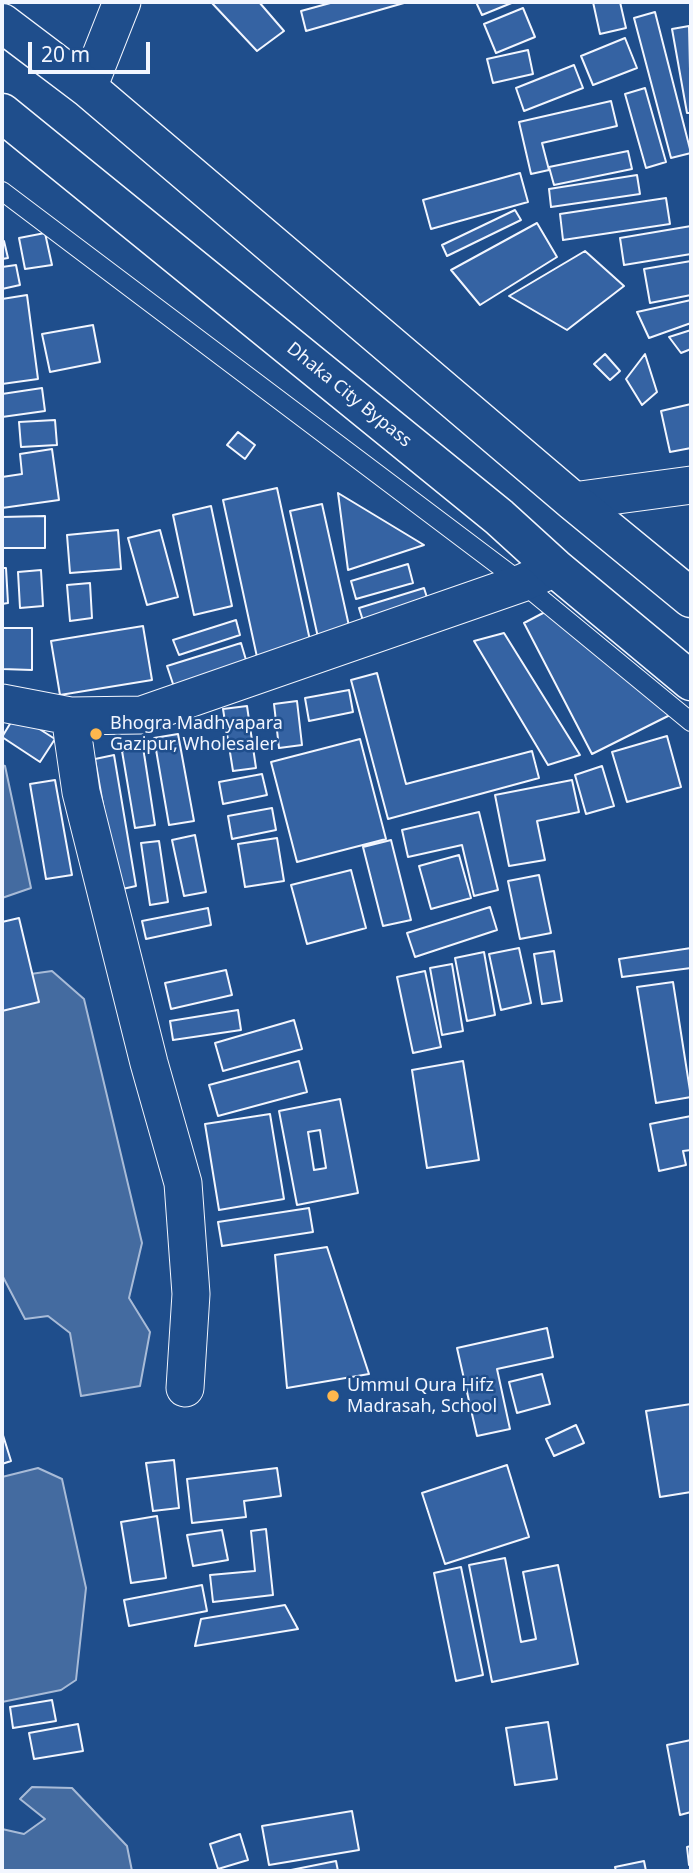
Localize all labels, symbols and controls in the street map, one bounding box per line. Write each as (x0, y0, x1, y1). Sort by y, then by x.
scale bar (32, 28, 154, 72)
text: 20 m (41, 40, 90, 68)
street label: Dhaka City Bypass (282, 338, 416, 452)
place label: Bhogra Madhyapara Gazipur, Wholesaler (110, 713, 283, 756)
marker: Bhogra Madhyapara Gazipur, Wholesaler (88, 726, 104, 742)
place label: Ummul Qura Hifz Madrasah, School (347, 1375, 497, 1418)
marker: Ummul Qura Hifz Madrasah, School (325, 1388, 341, 1404)

